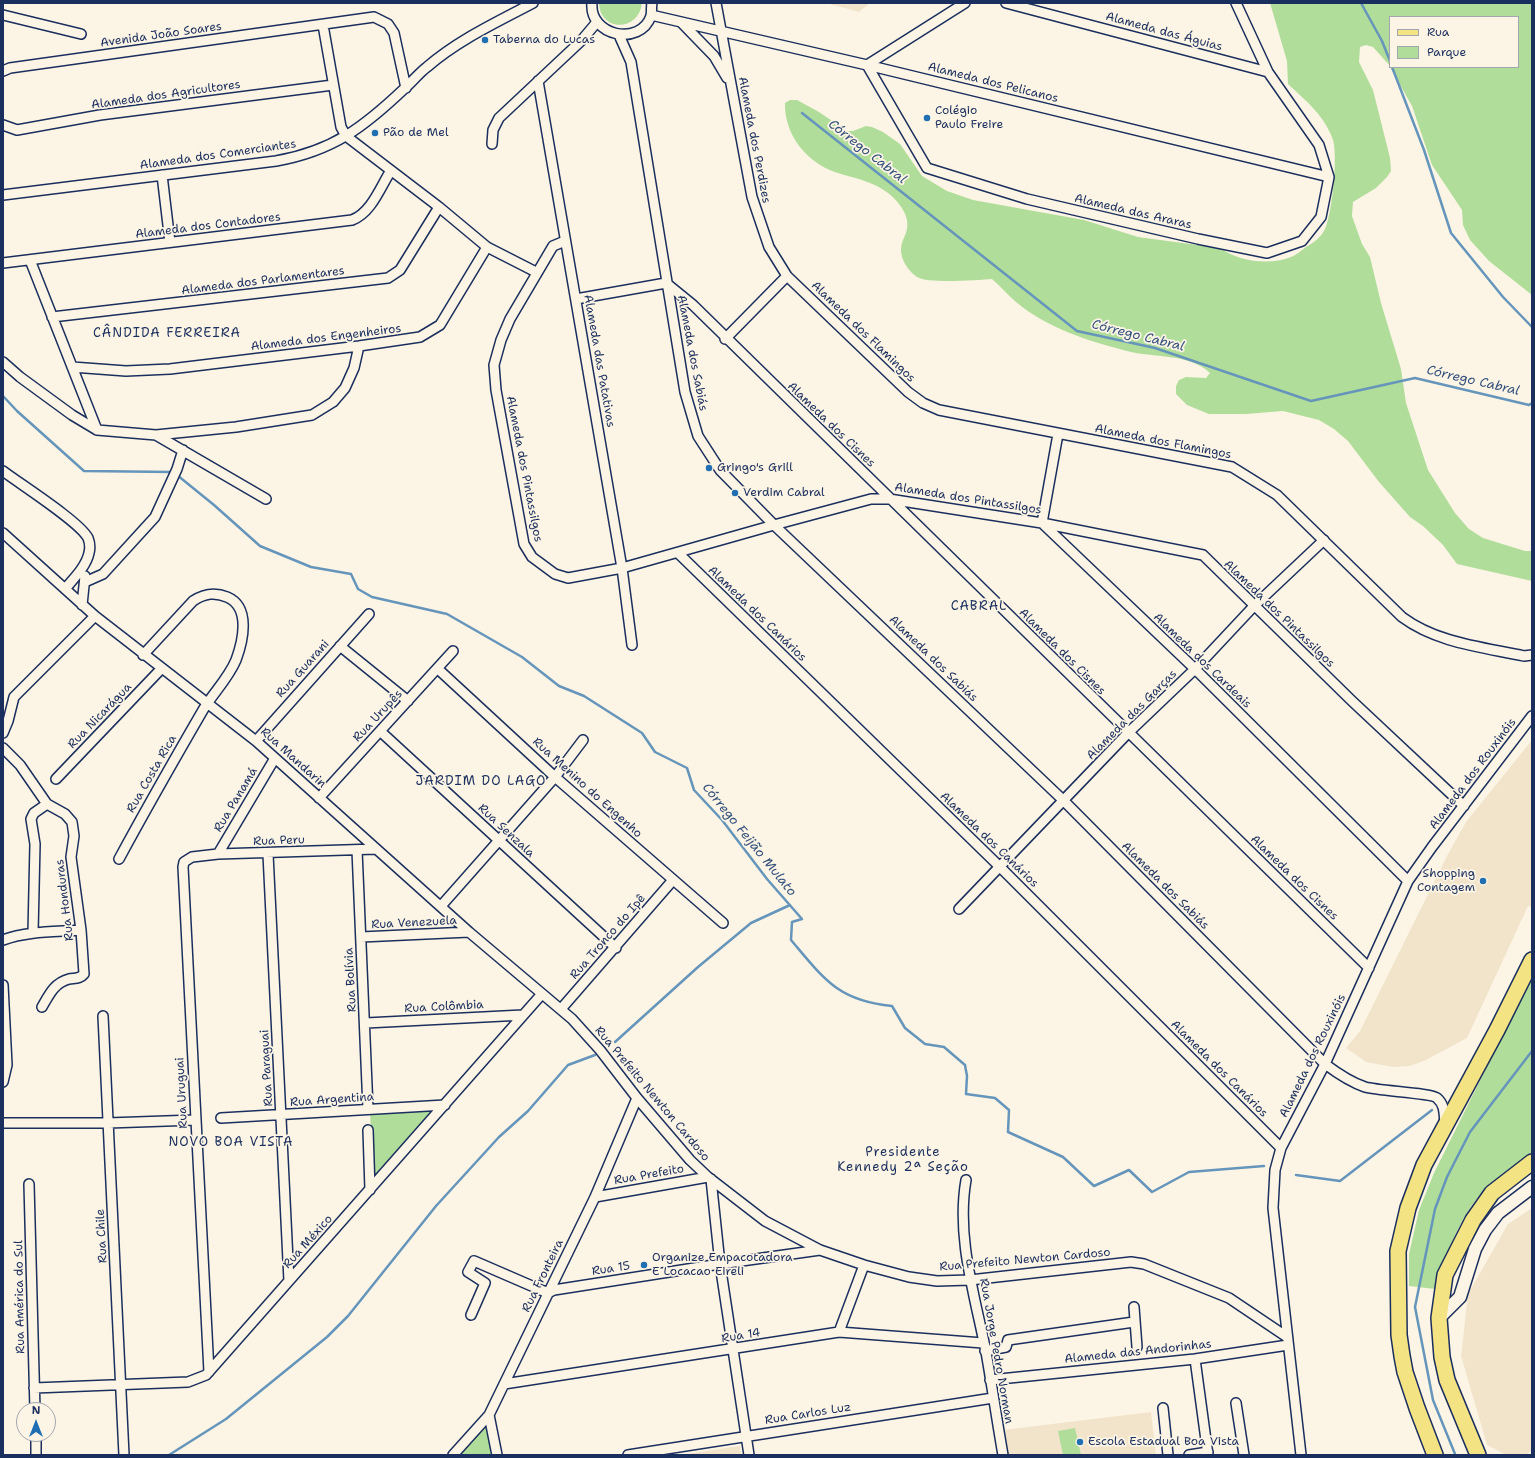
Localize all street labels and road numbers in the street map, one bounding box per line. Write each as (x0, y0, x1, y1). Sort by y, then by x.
street label: Alameda das Águias (1104, 9, 1224, 55)
street label: Avenida João Soares (99, 19, 223, 51)
street label: Alameda dos Pelicanos (926, 60, 1060, 106)
street label: Alameda dos Perdizes (735, 75, 773, 205)
street label: Alameda dos Agricultores (90, 77, 242, 113)
street label: Alameda dos Comerciantes (139, 137, 297, 173)
street label: Alameda das Araras (1073, 191, 1193, 233)
street label: Alameda dos Contadores (134, 210, 282, 242)
street label: Alameda dos Parlamentares (180, 264, 346, 298)
street label: Alameda dos Flamingos (808, 279, 918, 385)
street label: Alameda das Patativas (580, 293, 618, 429)
street label: Alameda dos Sabiás (674, 294, 710, 412)
street label: Alameda dos Engenheiros (250, 322, 402, 354)
street label: Alameda dos Cisnes (784, 379, 878, 471)
street label: Alameda dos Pintassilgos (503, 395, 545, 543)
street label: Alameda dos Flamingos (1093, 422, 1233, 462)
street label: Alameda dos Pintassilgos (893, 480, 1043, 518)
street label: Alameda dos Pintassilgos (1221, 557, 1337, 671)
street label: Alameda dos Canários (705, 563, 809, 665)
street label: Alameda dos Cisnes (1016, 606, 1108, 698)
street label: Alameda dos Cardeais (1150, 610, 1254, 712)
street label: Alameda dos Sabiás (886, 613, 980, 705)
street label: Rua Guarani (273, 637, 333, 701)
street label: Alameda das Garças (1084, 667, 1180, 763)
street label: Rua Nicarágua (65, 680, 135, 752)
street label: Rua Urupês (350, 687, 406, 745)
street label: Alameda dos Rouxinóis (1426, 715, 1520, 833)
street label: Rua Mandarin (257, 725, 329, 791)
street label: Rua Costa Rica (124, 733, 180, 815)
street label: Rua Menino do Engenho (529, 735, 645, 841)
street label: Rua Panamá (211, 765, 261, 835)
street label: Alameda dos Canários (937, 789, 1041, 891)
street label: Rua Senzala (475, 801, 537, 861)
street label: Alameda dos Cisnes (1247, 832, 1341, 924)
street label: Rua Peru (253, 833, 305, 849)
street label: Alameda dos Sabiás (1118, 839, 1212, 933)
street label: Rua Honduras (53, 858, 77, 942)
street label: Rua Tronco do Ipê (567, 892, 649, 982)
street label: Rua Venezuela (371, 914, 457, 932)
street label: Rua Bolívia (342, 947, 360, 1013)
street label: Alameda dos Rouxinóis (1277, 992, 1349, 1120)
street label: Rua Colômbia (404, 998, 484, 1016)
street label: Alameda dos Canários (1167, 1017, 1271, 1121)
street label: Rua Prefeito Newton Cardoso (591, 1024, 713, 1164)
street label: Rua Paraguai (258, 1029, 276, 1107)
street label: Rua Uruguai (173, 1057, 191, 1129)
street label: Rua Argentina (289, 1090, 375, 1110)
street label: Rua Prefeito (613, 1162, 685, 1188)
street label: Rua Chile (93, 1208, 111, 1264)
street label: Rua México (280, 1212, 336, 1272)
street label: Rua Fronteira (519, 1237, 567, 1315)
street label: Rua América do Sul (12, 1240, 28, 1354)
street label: Rua Prefeito Newton Cardoso (939, 1245, 1111, 1275)
street label: Rua 15 (591, 1259, 631, 1279)
street label: Rua Jorge Pedro Norman (976, 1277, 1016, 1425)
street label: Rua 14 (720, 1326, 762, 1346)
street label: Alameda das Andorinhas (1064, 1337, 1212, 1367)
street label: Rua Carlos Luz (764, 1400, 852, 1428)

